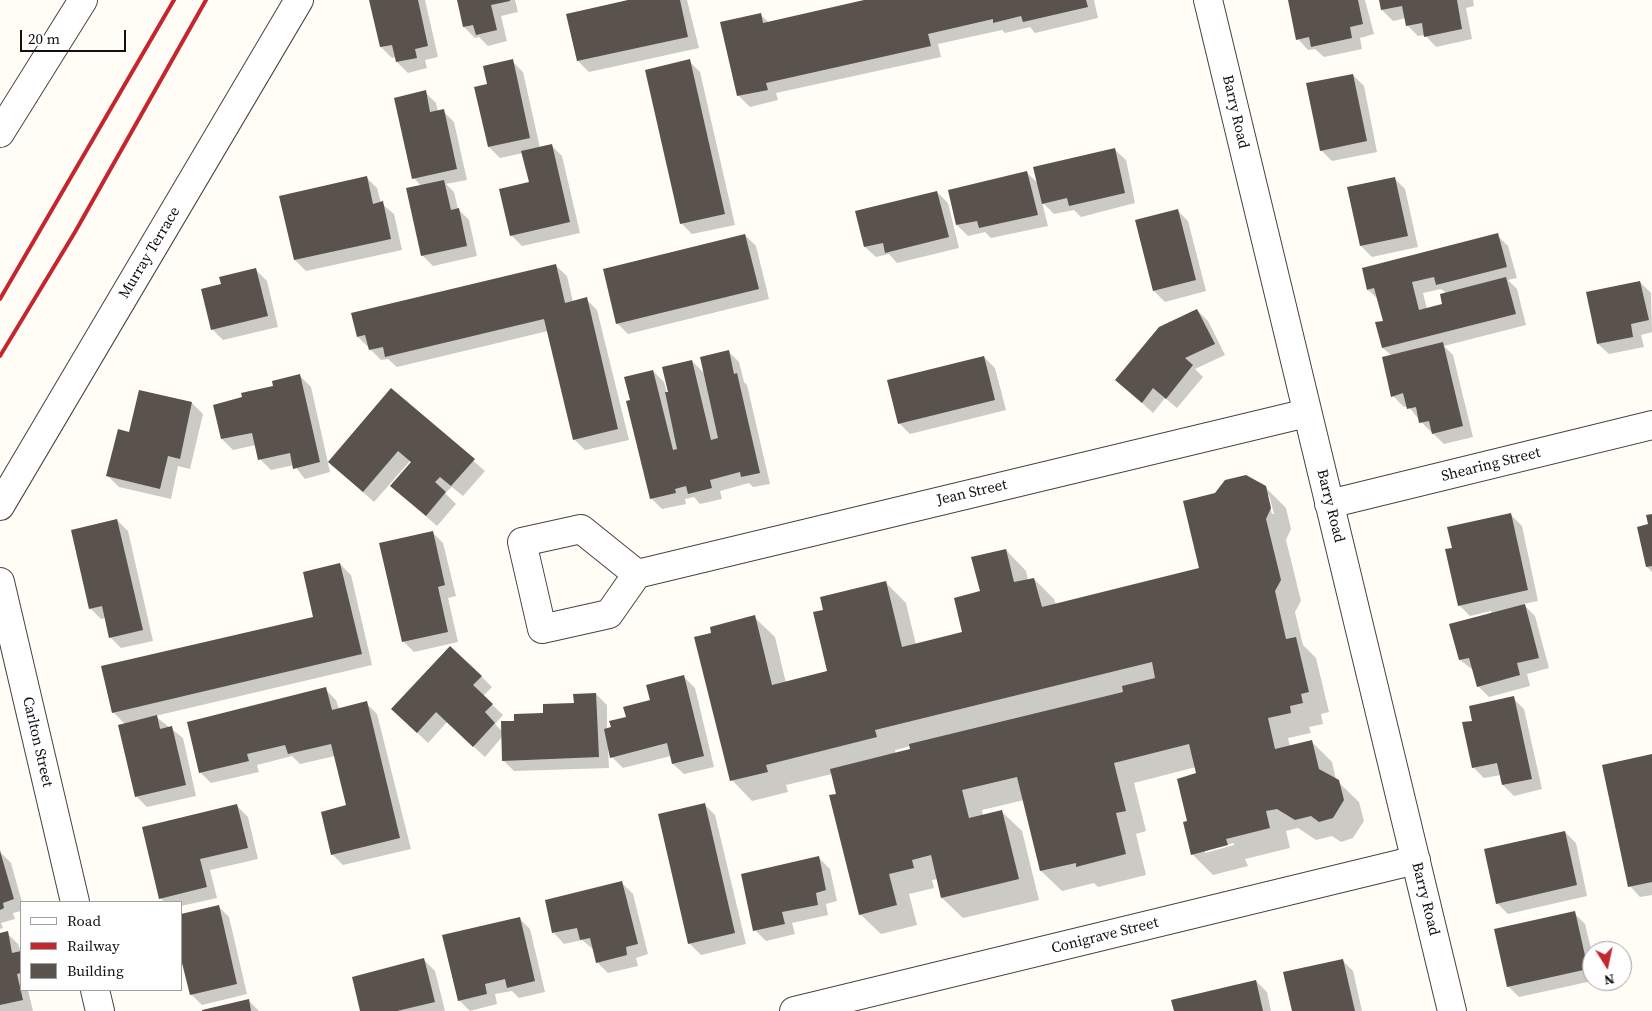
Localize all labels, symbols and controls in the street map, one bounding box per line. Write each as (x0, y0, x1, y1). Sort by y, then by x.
scale bar (22, 20, 129, 52)
text: 20 m (28, 28, 60, 49)
street label: Barry Road (1218, 73, 1252, 151)
street label: Murray Terrace (116, 204, 184, 302)
street label: Shearing Street (1440, 444, 1542, 486)
street label: Barry Road (1312, 467, 1348, 545)
street label: Jean Street (935, 476, 1009, 510)
street label: Carlton Street (18, 695, 56, 789)
street label: Barry Road (1407, 860, 1443, 938)
legend (20, 901, 182, 991)
text: Road (67, 910, 101, 931)
street label: Conigrave Street (1050, 914, 1160, 958)
text: Railway (67, 935, 120, 956)
north arrow (1582, 941, 1632, 991)
text: Building (67, 960, 124, 981)
text: N (1603, 969, 1616, 991)

